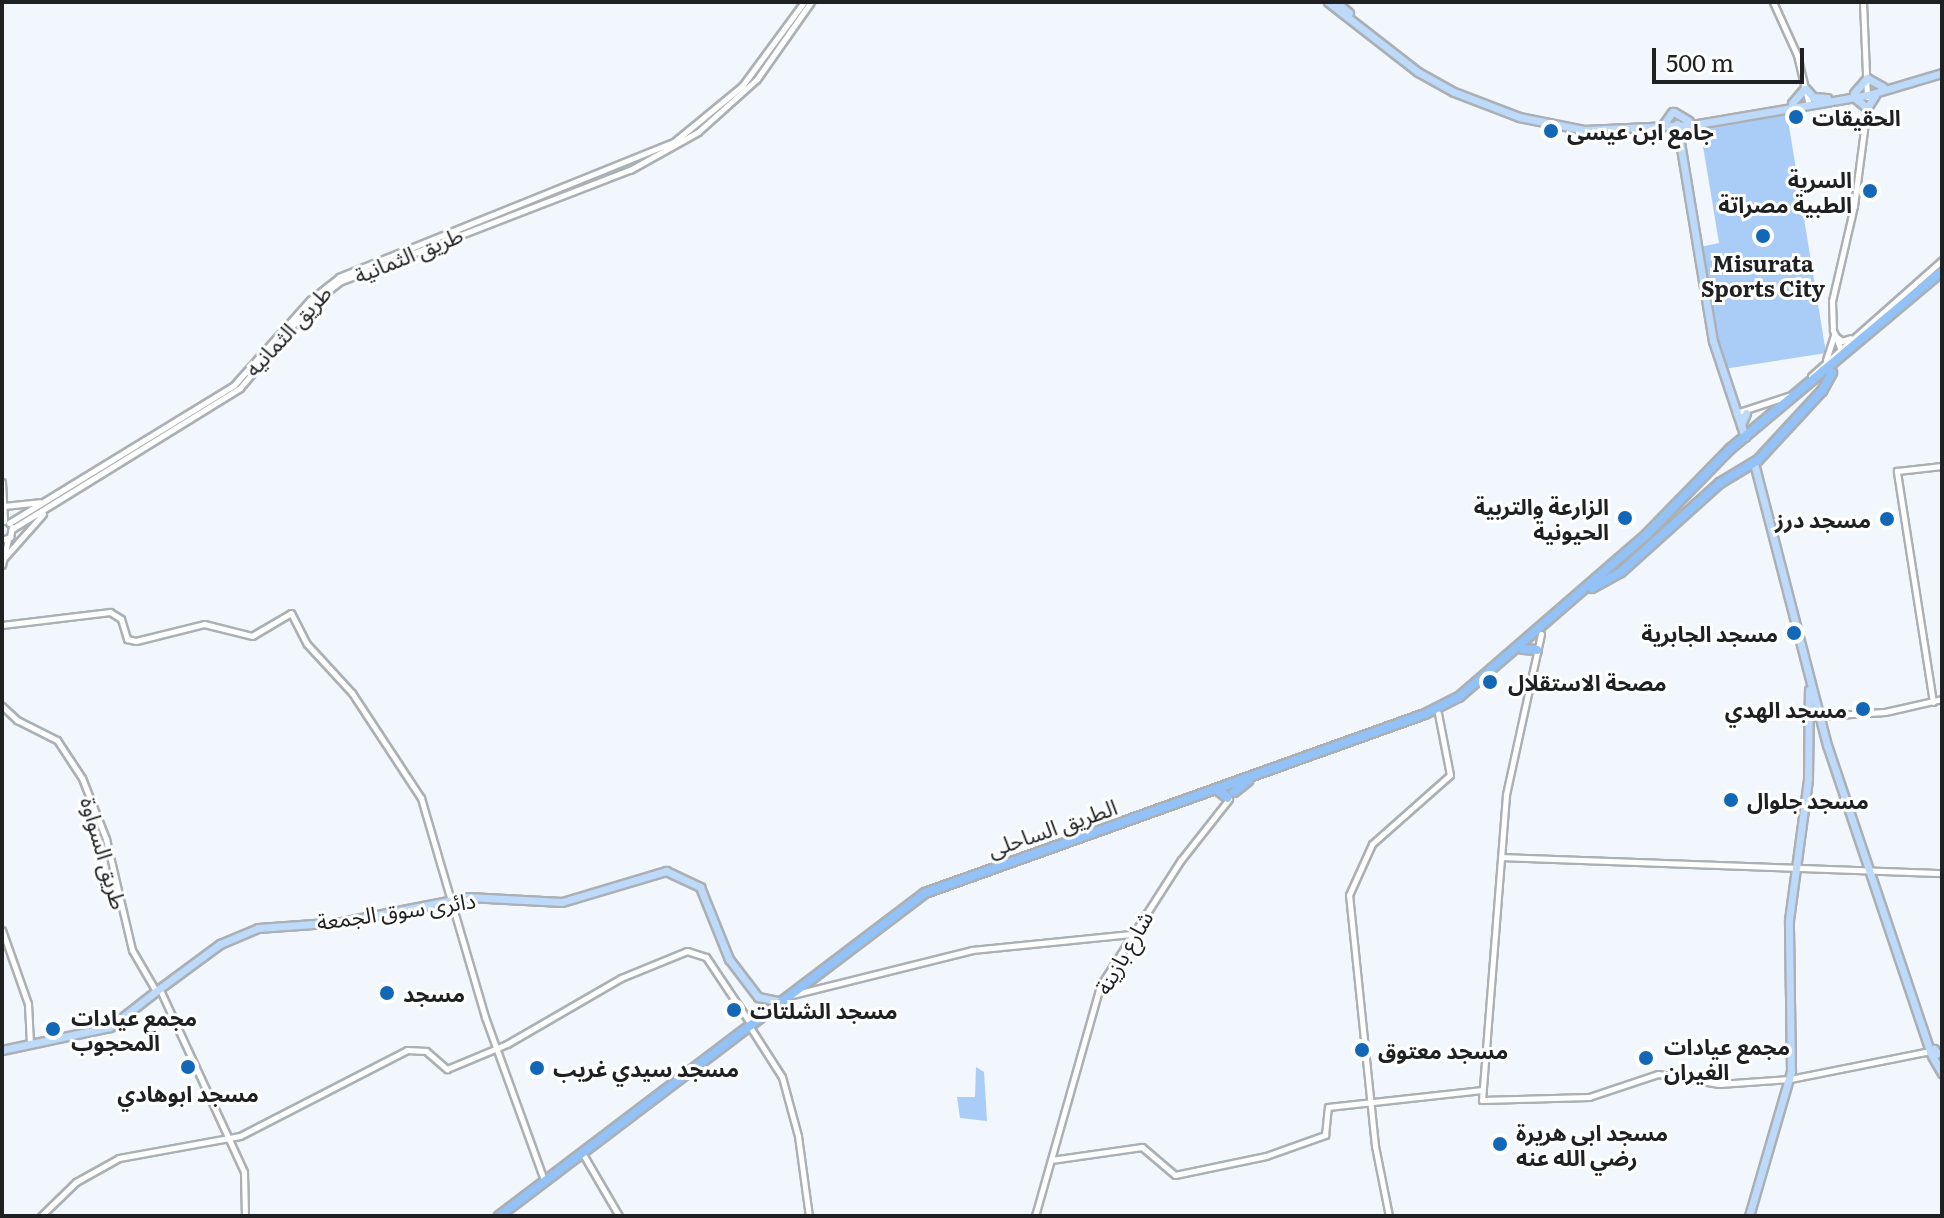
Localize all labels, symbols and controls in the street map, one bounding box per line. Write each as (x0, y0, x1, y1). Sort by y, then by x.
scale bar (1656, 32, 1808, 82)
text: 500 m (1666, 44, 1734, 79)
place label: الحقيقات (1812, 104, 1901, 130)
marker: الحقيقات (1787, 108, 1805, 126)
place label: جامع ابن عيسى (1567, 118, 1714, 144)
marker: جامع ابن عيسى (1542, 122, 1560, 140)
place label: السرية الطبية مصراتة (1718, 165, 1852, 216)
marker: السرية الطبية مصراتة (1859, 180, 1881, 202)
street label: طريق الثمانية (350, 220, 466, 288)
marker: Misurata Sports City (1754, 227, 1772, 245)
place label: Misurata Sports City (1701, 249, 1825, 300)
street label: طريق الثمانيه (238, 279, 336, 381)
place label: الزارعة والتربية الحيونية (1474, 492, 1609, 544)
place label: مسجد درز (1775, 506, 1871, 532)
marker: الزارعة والتربية الحيونية (1616, 509, 1634, 527)
marker: مسجد درز (1878, 510, 1896, 528)
place label: مسجد الجابرية (1641, 620, 1778, 646)
marker: مسجد الجابرية (1785, 624, 1803, 642)
place label: مصحة الاستقلال (1508, 669, 1667, 695)
marker: مصحة الاستقلال (1479, 671, 1501, 693)
place label: مسجد الهدي (1725, 696, 1847, 722)
marker: مسجد الهدي (1854, 700, 1872, 718)
place label: مسجد جلوال (1747, 787, 1869, 813)
marker: مسجد جلوال (1722, 791, 1740, 809)
street label: الطريق الساحلى (984, 793, 1120, 861)
street label: طريق السواوة (76, 794, 134, 912)
street label: دائرى سوق الجمعة (315, 886, 477, 934)
street label: شارع بازينة (1089, 906, 1157, 998)
place label: مسجد (403, 980, 465, 1006)
marker: مسجد (378, 984, 396, 1002)
place label: مسجد الشلتات (750, 997, 898, 1023)
marker: مسجد الشلتات (725, 1001, 743, 1019)
place label: مجمع عيادات المحجوب (71, 1003, 197, 1054)
marker: مجمع عيادات المحجوب (42, 1018, 64, 1040)
place label: مجمع عيادات الغيران (1664, 1032, 1790, 1084)
place label: مسجد معتوق (1378, 1037, 1508, 1063)
marker: مسجد معتوق (1353, 1041, 1371, 1059)
marker: مجمع عيادات الغيران (1635, 1047, 1657, 1069)
place label: مسجد سيدي غريب (553, 1055, 739, 1081)
marker: مسجد ابوهادي (179, 1058, 197, 1076)
marker: مسجد سيدي غريب (528, 1059, 546, 1077)
place label: مسجد ابوهادي (117, 1080, 259, 1106)
place label: مسجد ابي هريرة رضي الله عنه (1516, 1118, 1668, 1170)
marker: مسجد ابي هريرة رضي الله عنه (1491, 1135, 1509, 1153)

